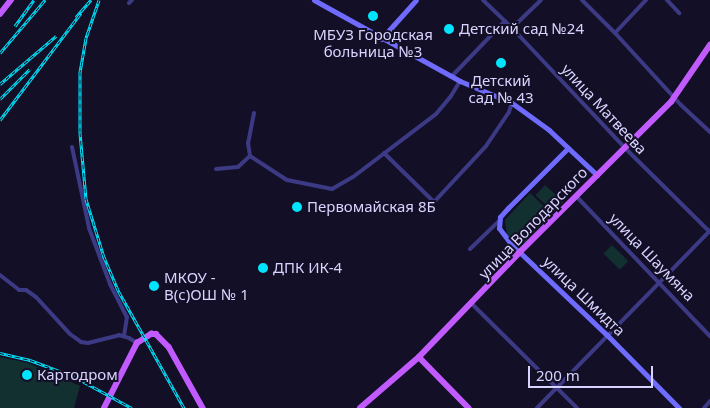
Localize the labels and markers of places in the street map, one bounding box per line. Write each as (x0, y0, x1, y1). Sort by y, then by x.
marker: МБУЗ Городская больница №3 (366, 9, 380, 23)
place label: Детский сад №24 (459, 20, 584, 38)
marker: Детский сад №24 (443, 23, 455, 35)
place label: МБУЗ Городская больница №3 (313, 25, 433, 60)
marker: Детский сад № 43 (495, 57, 507, 69)
place label: Детский сад № 43 (468, 71, 534, 106)
place label: Первомайская 8Б (307, 198, 436, 216)
marker: Первомайская 8Б (291, 201, 303, 213)
place label: ДПК ИК-4 (273, 259, 342, 277)
marker: ДПК ИК-4 (257, 262, 269, 274)
place label: МКОУ - В(с)ОШ № 1 (164, 268, 249, 303)
marker: МКОУ - В(с)ОШ № 1 (148, 280, 160, 292)
place label: Картодром (37, 366, 118, 384)
marker: Картодром (21, 369, 33, 381)

